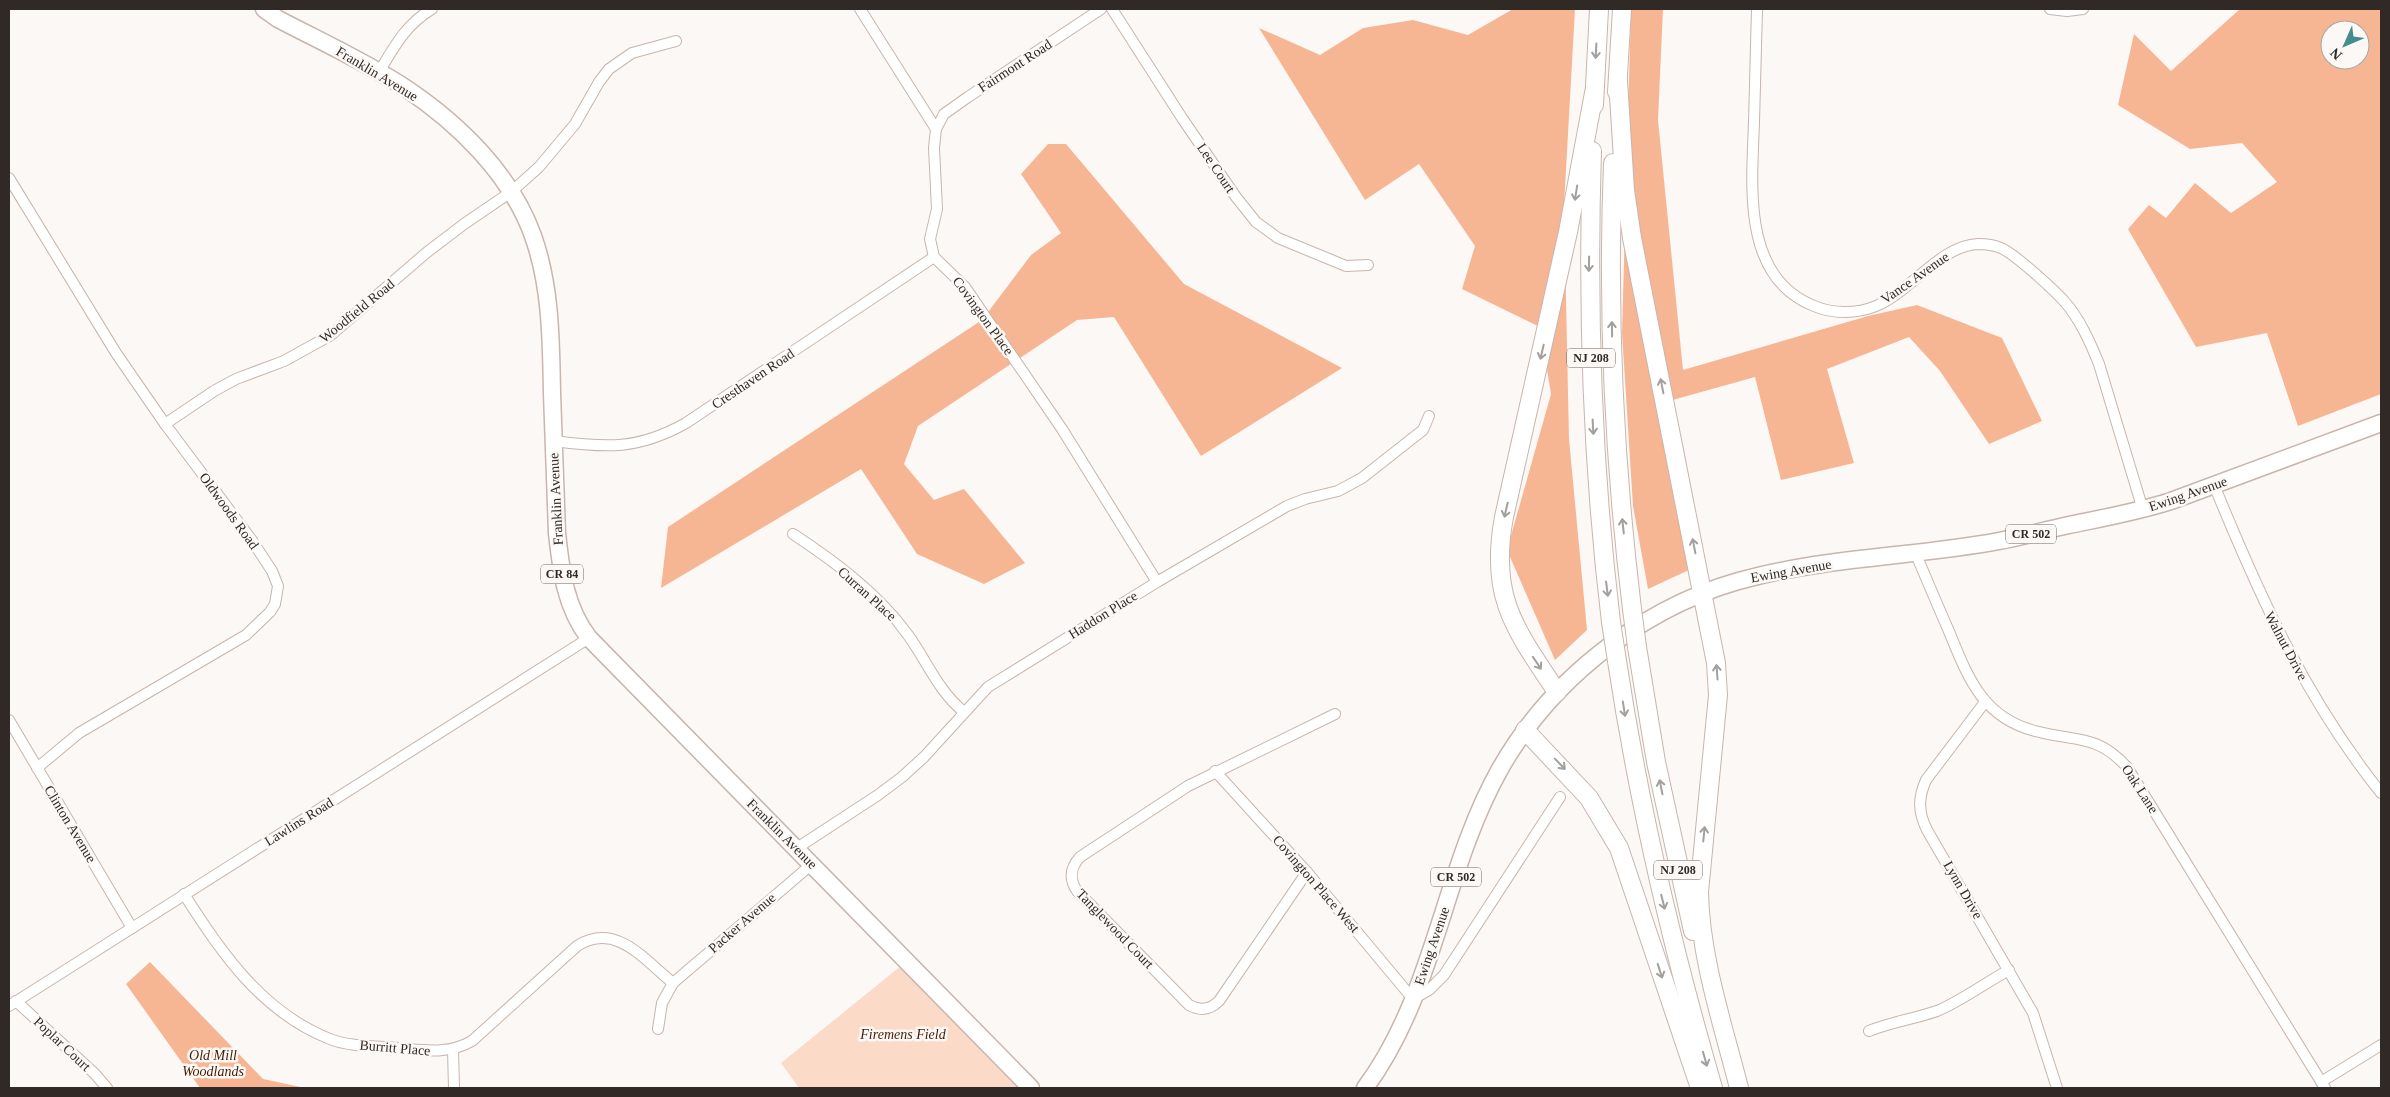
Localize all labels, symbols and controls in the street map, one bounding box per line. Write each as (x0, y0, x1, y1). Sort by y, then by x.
north arrow (2320, 20, 2370, 70)
street label: Fairmont Road (976, 37, 1054, 95)
one-way arrow (1592, 43, 1601, 59)
street label: Franklin Avenue (333, 44, 421, 104)
text: N (2327, 45, 2345, 63)
street label: Lee Court (1194, 140, 1238, 196)
one-way arrow (1571, 184, 1581, 200)
street label: Vance Avenue (1878, 249, 1952, 307)
one-way arrow (1584, 256, 1594, 272)
street label: Covington Place (950, 274, 1016, 358)
street label: Woodfield Road (317, 276, 397, 346)
one-way arrow (1607, 321, 1617, 337)
one-way arrow (1537, 343, 1546, 359)
street label: Cresthaven Road (709, 346, 797, 412)
road number: NJ 208 (1567, 348, 1615, 368)
one-way arrow (1656, 379, 1666, 395)
one-way arrow (1589, 419, 1598, 435)
street label: Franklin Avenue (546, 452, 566, 546)
street label: Oldwoods Road (196, 470, 262, 552)
street label: Ewing Avenue (2147, 474, 2229, 514)
one-way arrow (1501, 502, 1510, 518)
one-way arrow (1618, 518, 1628, 534)
road number: CR 502 (2006, 524, 2056, 544)
one-way arrow (1688, 538, 1698, 554)
street label: Ewing Avenue (1749, 557, 1833, 585)
road number: CR 84 (541, 564, 583, 584)
street label: Curran Place (835, 564, 899, 624)
one-way arrow (1602, 580, 1612, 596)
street label: Haddon Place (1066, 588, 1140, 642)
street label: Walnut Drive (2262, 609, 2310, 683)
one-way arrow (1532, 656, 1542, 670)
one-way arrow (1712, 665, 1721, 681)
one-way arrow (1619, 700, 1629, 716)
one-way arrow (1554, 758, 1566, 771)
street label: Oak Lane (2119, 762, 2161, 816)
one-way arrow (1655, 779, 1665, 795)
street label: Clinton Avenue (41, 783, 99, 865)
street label: Lawlins Road (262, 795, 336, 849)
street label: Franklin Avenue (744, 796, 820, 872)
one-way arrow (1700, 826, 1709, 842)
street label: Covington Place West (1270, 832, 1362, 936)
street label: Lynn Drive (1940, 858, 1986, 922)
road number: NJ 208 (1654, 860, 1702, 880)
road number: CR 502 (1431, 868, 1481, 886)
street label: Tanglewood Court (1073, 886, 1157, 972)
street label: Packer Avenue (706, 890, 778, 956)
one-way arrow (1659, 894, 1668, 910)
street label: Ewing Avenue (1412, 905, 1452, 987)
one-way arrow (1656, 962, 1665, 978)
street label: Poplar Court (31, 1014, 93, 1074)
park label: Firemens Field (859, 1027, 947, 1042)
street label: Burritt Place (359, 1037, 431, 1059)
park label: Old Mill Woodlands (182, 1048, 244, 1079)
one-way arrow (1700, 1051, 1710, 1067)

